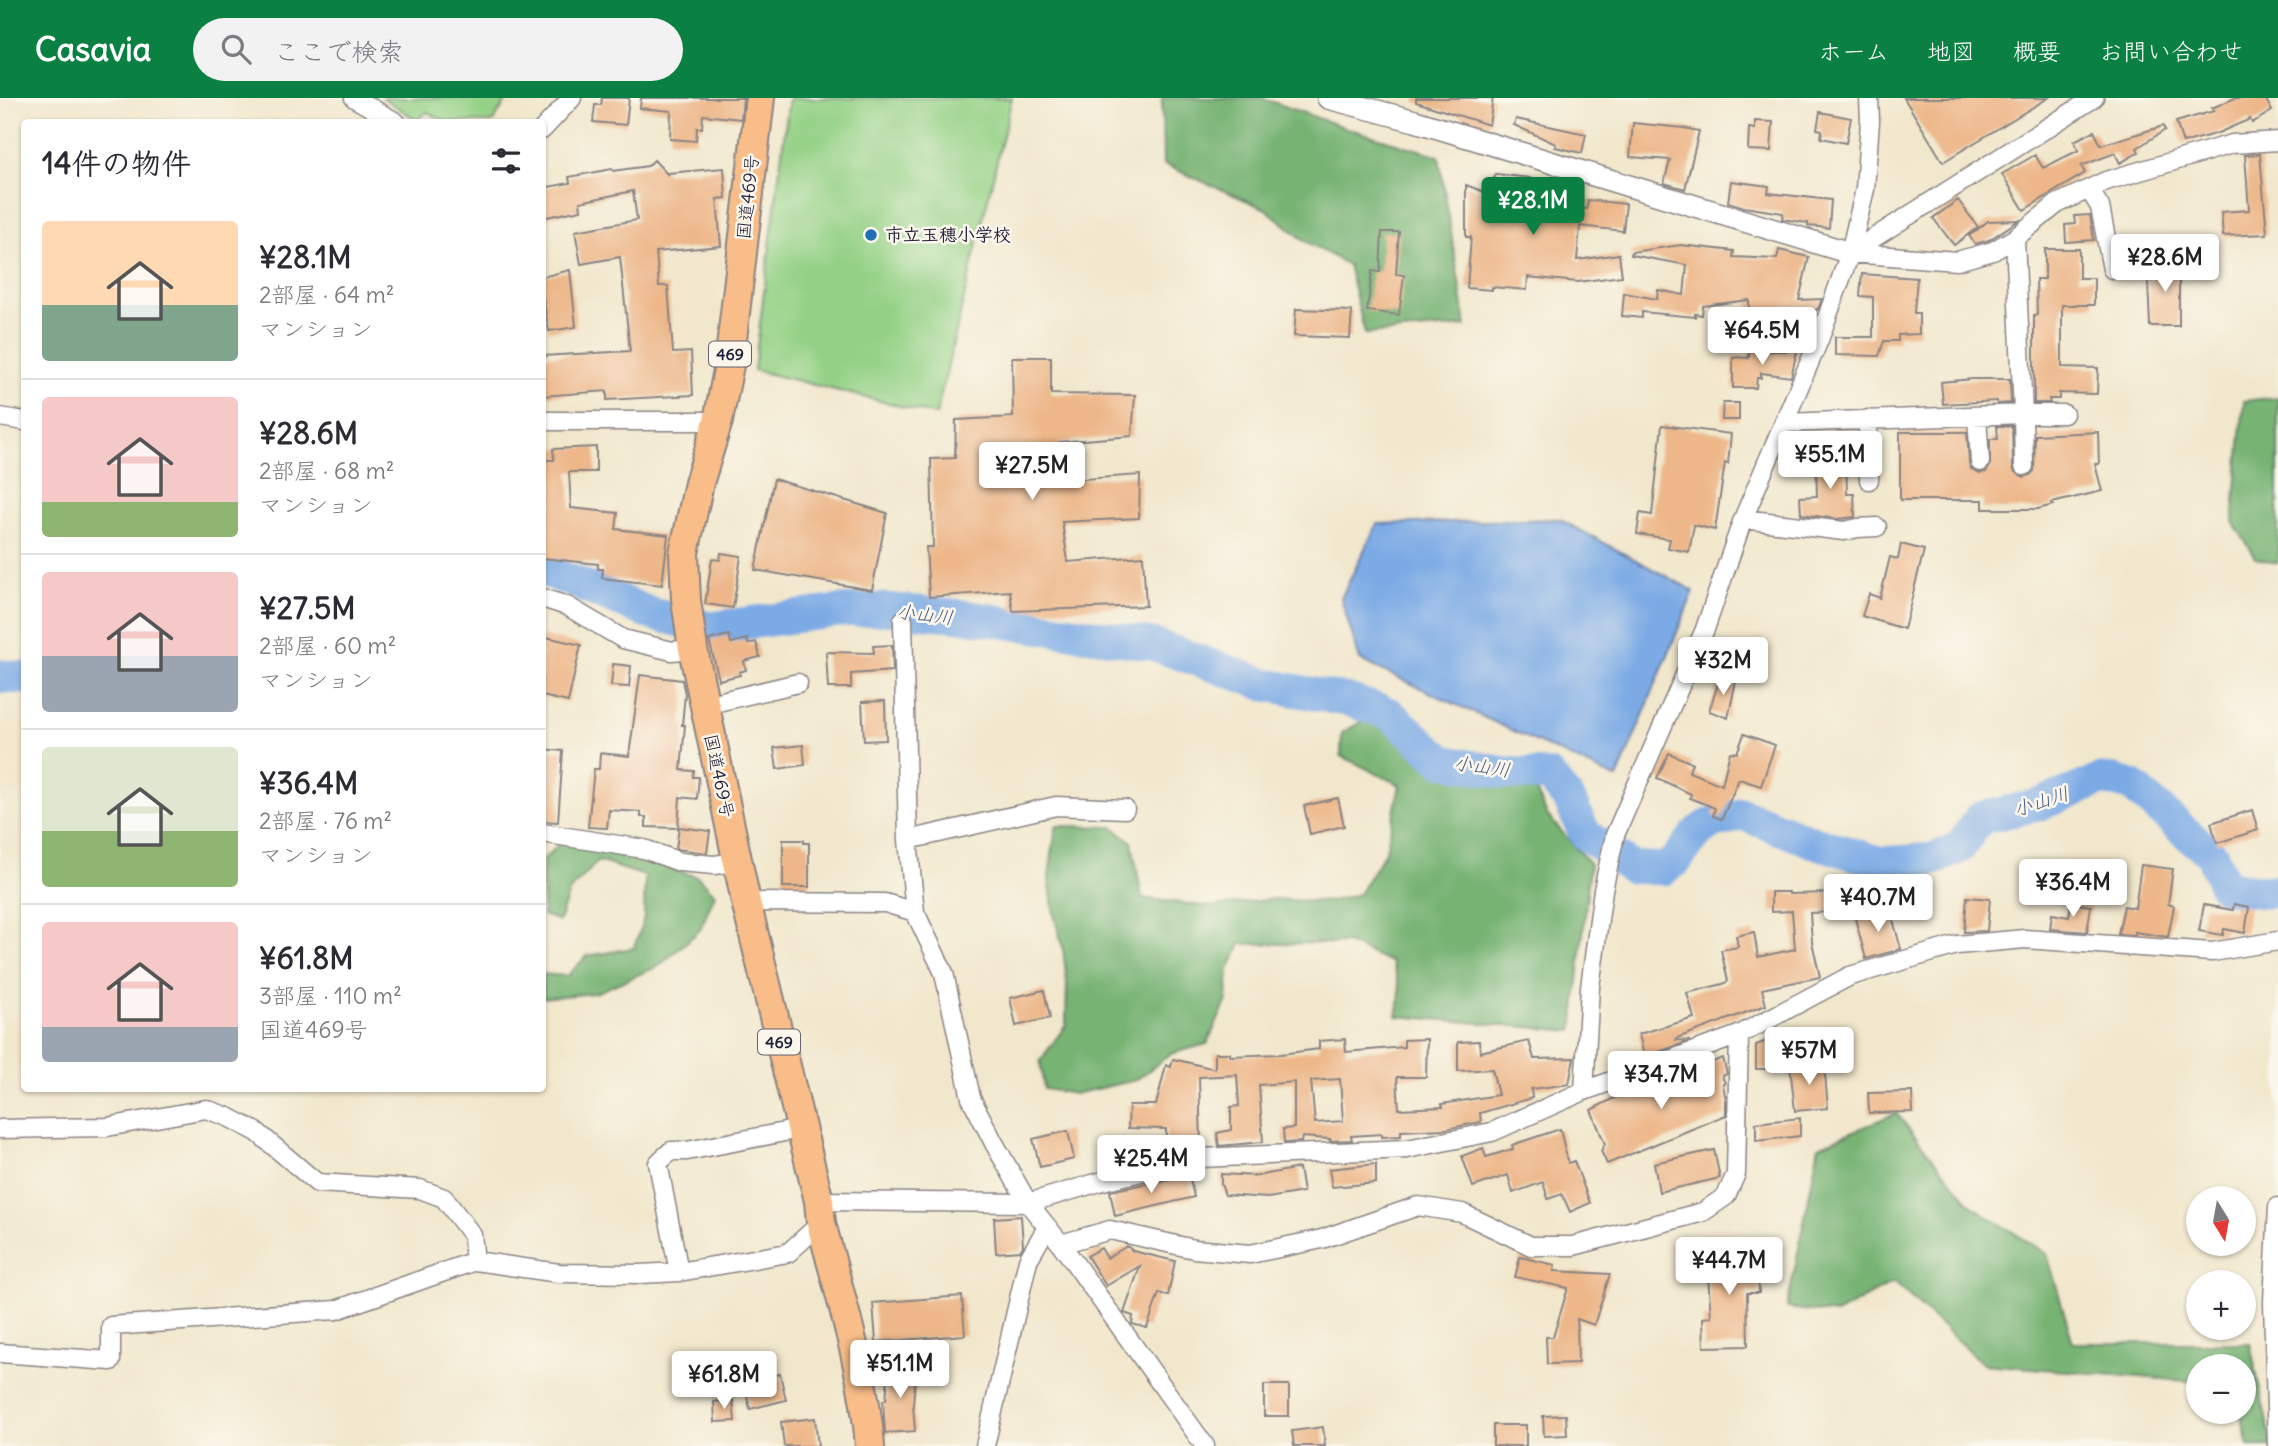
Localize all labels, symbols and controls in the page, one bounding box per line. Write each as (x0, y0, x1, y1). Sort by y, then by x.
search box (193, 18, 683, 81)
text: Casavia (35, 28, 151, 70)
icon: search (217, 30, 255, 68)
text: ここで検索 (273, 35, 403, 68)
text: ホーム (1818, 36, 1889, 66)
text: 地図 (1927, 36, 1975, 66)
text: 概要 (2013, 36, 2061, 66)
text: お問い合わせ (2099, 36, 2243, 66)
icon: filters (487, 142, 525, 180)
text: 14件の物件 (42, 144, 191, 182)
street label: 国道469号 (732, 153, 763, 240)
pin: ¥28.1M (1476, 178, 1590, 237)
text: ¥28.1M (1498, 185, 1568, 214)
place label: 市立玉穂小学校 (885, 223, 1011, 246)
marker: 市立玉穂小学校 (863, 227, 879, 243)
pin: ¥28.6M (2108, 234, 2222, 294)
text: ¥28.1M (259, 238, 352, 276)
text: ¥28.6M (2127, 242, 2203, 271)
icon: home (98, 249, 182, 333)
text: 2部屋 · 64 m² (259, 280, 394, 309)
pin: ¥64.5M (1705, 308, 1819, 367)
text: マンション (259, 314, 373, 343)
text: ¥64.5M (1724, 315, 1800, 344)
road number: 469 (709, 342, 751, 366)
text: ¥28.6M (259, 414, 358, 452)
icon: home (98, 425, 182, 509)
pin: ¥55.1M (1773, 432, 1887, 491)
text: ¥55.1M (1794, 439, 1866, 468)
pin: ¥27.5M (975, 442, 1089, 502)
text: ¥27.5M (995, 450, 1069, 479)
text: 2部屋 · 68 m² (259, 456, 394, 485)
text: マンション (259, 490, 373, 519)
text: ¥27.5M (259, 589, 356, 627)
water label: 小山川 (895, 599, 955, 629)
icon: home (98, 600, 182, 684)
text: 2部屋 · 60 m² (259, 631, 396, 660)
pin: ¥32M (1682, 638, 1764, 697)
text: ¥32M (1694, 645, 1752, 674)
text: マンション (259, 665, 373, 694)
street label: 国道469号 (699, 732, 740, 820)
water label: 小山川 (1452, 750, 1512, 782)
text: ¥36.4M (259, 764, 358, 802)
icon: home (98, 775, 182, 859)
water label: 小山川 (2010, 781, 2072, 821)
text: 2部屋 · 76 m² (259, 806, 392, 835)
text: マンション (259, 840, 373, 869)
pin: ¥36.4M (2016, 860, 2130, 919)
text: ¥36.4M (2035, 867, 2111, 896)
pin: ¥40.7M (1821, 874, 1935, 934)
text: ¥40.7M (1840, 882, 1916, 911)
text: ¥61.8M (259, 939, 354, 977)
icon: home (98, 950, 182, 1034)
text: 3部屋 · 110 m² (259, 981, 402, 1010)
text: 国道469号 (259, 1015, 368, 1044)
pin: ¥57M (1768, 1028, 1850, 1087)
road number: 469 (758, 1030, 800, 1054)
text: ¥57M (1781, 1035, 1837, 1064)
pin: ¥34.7M (1604, 1052, 1718, 1111)
text: ¥34.7M (1624, 1059, 1698, 1088)
pin: ¥25.4M (1094, 1136, 1208, 1195)
text: ¥25.4M (1113, 1143, 1189, 1172)
north arrow (2186, 1186, 2256, 1256)
map controls (2186, 1186, 2256, 1424)
pin: ¥44.7M (1672, 1238, 1786, 1297)
text: ¥44.7M (1692, 1245, 1766, 1274)
button: + (2186, 1270, 2256, 1340)
pin: ¥51.1M (843, 1340, 957, 1400)
text: ¥51.1M (866, 1348, 934, 1377)
pin: ¥61.8M (667, 1352, 781, 1411)
button: − (2186, 1354, 2256, 1424)
text: ¥61.8M (688, 1359, 760, 1388)

